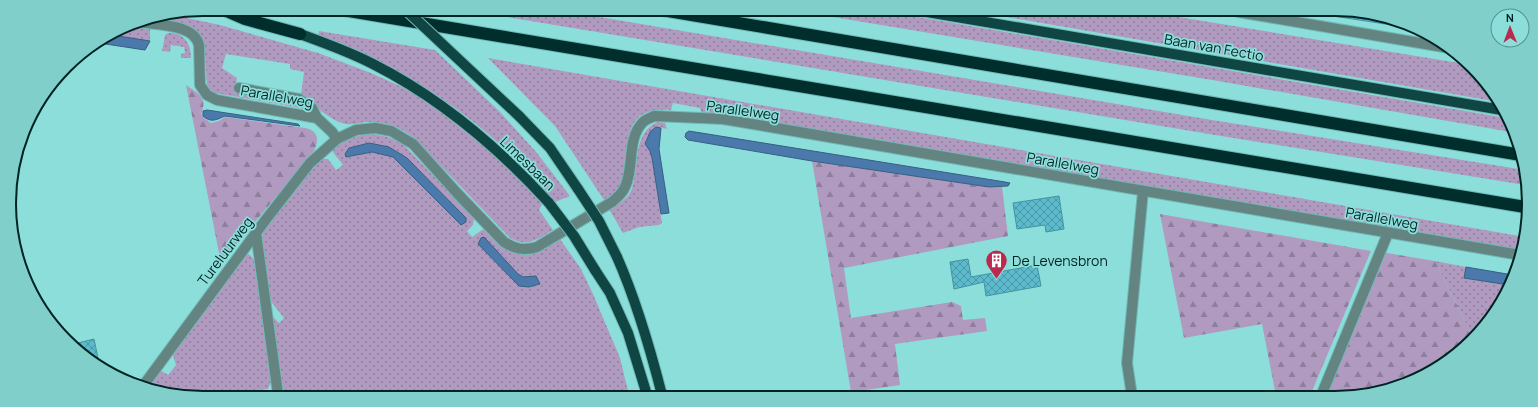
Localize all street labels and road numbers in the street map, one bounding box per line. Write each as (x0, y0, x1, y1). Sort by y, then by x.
street label: Baan van Fectio (1163, 29, 1265, 65)
street label: Parallelweg (239, 80, 315, 112)
street label: Parallelweg (705, 95, 781, 125)
street label: Limesbaan (496, 132, 560, 194)
street label: Parallelweg (1025, 147, 1101, 179)
street label: Parallelweg (1344, 202, 1420, 234)
street label: Tureluurweg (193, 213, 257, 289)

